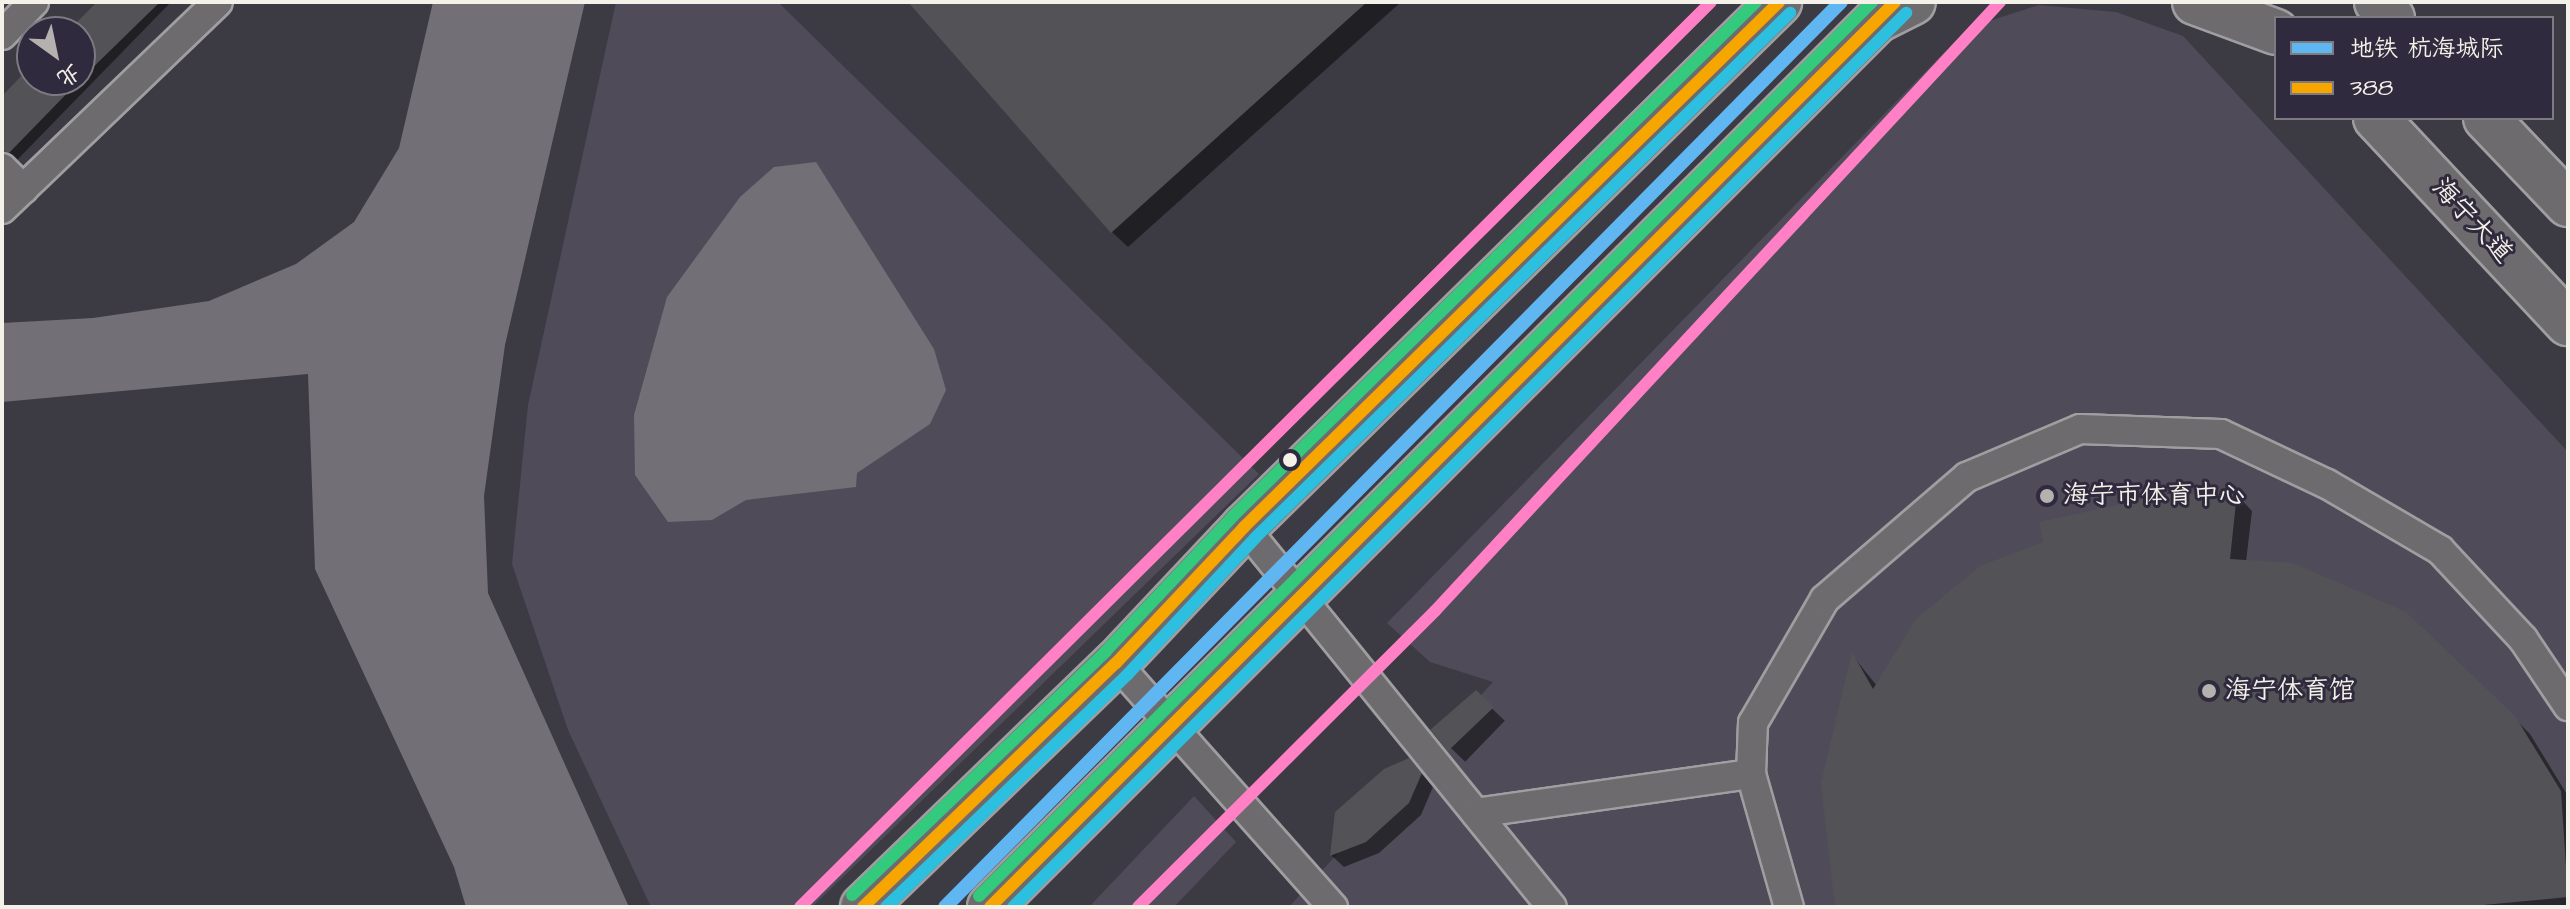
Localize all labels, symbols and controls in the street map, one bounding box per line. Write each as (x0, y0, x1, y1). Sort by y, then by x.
north arrow (16, 16, 96, 96)
legend (2274, 16, 2554, 120)
text: 地铁 杭海城际 (2350, 32, 2504, 66)
text: 北 (51, 56, 86, 94)
text: 388 (2350, 71, 2393, 105)
street label: 海宁大道 (2425, 172, 2519, 270)
unlabelled marker (1282, 452, 1298, 468)
place label: 海宁市体育中心 (2063, 480, 2245, 512)
marker: 海宁市体育中心 (2038, 487, 2056, 505)
place label: 海宁体育馆 (2225, 675, 2355, 707)
marker: 海宁体育馆 (2200, 682, 2218, 700)

